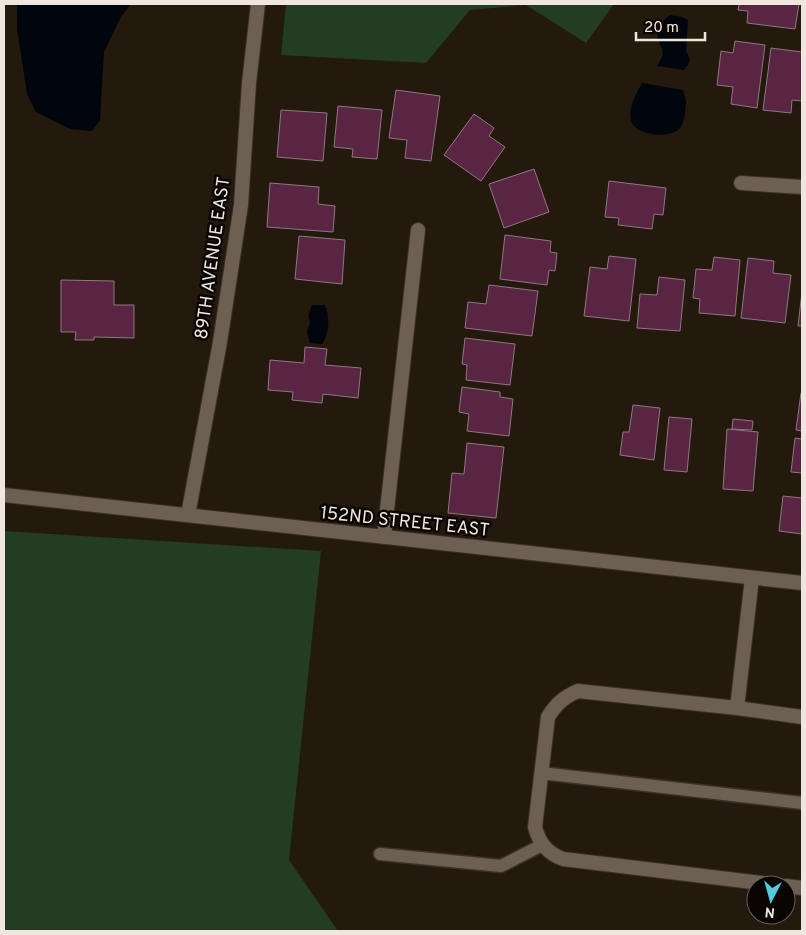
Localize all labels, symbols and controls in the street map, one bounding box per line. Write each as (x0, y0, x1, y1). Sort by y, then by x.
scale bar (636, 10, 705, 42)
text: 20 m (644, 19, 679, 38)
street label: 89TH AVENUE EAST (191, 175, 236, 341)
street label: 152ND STREET EAST (319, 502, 491, 543)
north arrow (746, 875, 796, 925)
text: N (764, 902, 776, 920)

